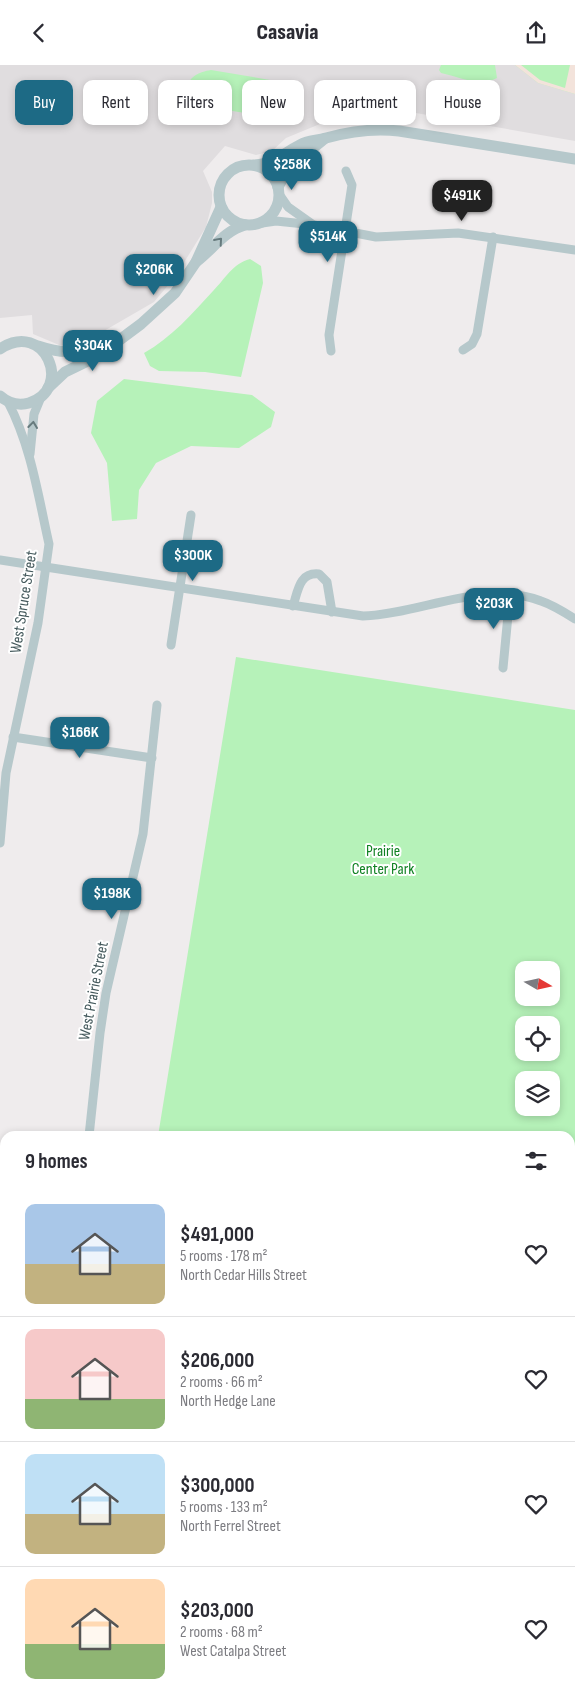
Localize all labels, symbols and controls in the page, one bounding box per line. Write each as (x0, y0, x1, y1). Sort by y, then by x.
icon: back (25, 19, 53, 47)
text: Casavia (257, 19, 318, 46)
icon: share (522, 19, 550, 47)
chip: Buy (15, 80, 73, 125)
chip: Rent (83, 80, 148, 125)
chip: Filters (158, 80, 232, 125)
chip: New (242, 80, 304, 125)
chip: Apartment (314, 80, 416, 125)
chip: House (426, 80, 500, 125)
pin: $258K (257, 149, 327, 191)
text: $258K (273, 155, 311, 174)
pin: $491K (427, 179, 497, 222)
text: $491K (443, 186, 481, 205)
pin: $514K (293, 221, 363, 263)
text: $514K (310, 227, 346, 246)
one-way arrow (214, 238, 223, 247)
pin: $206K (119, 253, 189, 296)
text: $206K (135, 260, 173, 279)
pin: $304K (58, 329, 128, 372)
text: $304K (74, 336, 112, 355)
one-way arrow (27, 421, 38, 429)
pin: $300K (158, 539, 228, 582)
text: $300K (174, 546, 212, 565)
street label: West Spruce Street (7, 549, 42, 655)
pin: $203K (459, 587, 529, 630)
text: $203K (475, 594, 513, 613)
pin: $166K (45, 717, 115, 759)
text: $166K (61, 723, 99, 742)
park label: Prairie Center Park (352, 842, 414, 879)
pin: $198K (77, 877, 147, 920)
text: $198K (93, 884, 131, 903)
street label: West Prairie Street (75, 940, 113, 1042)
north arrow (515, 961, 560, 1006)
map controls (515, 961, 560, 1116)
button: locate (515, 1016, 560, 1061)
button: layers (515, 1071, 560, 1116)
icon: filters (522, 1147, 550, 1175)
text: 9 homes (25, 1149, 88, 1174)
text: $491,000 (180, 1222, 254, 1247)
icon: home (65, 1224, 125, 1284)
icon: heart (522, 1240, 550, 1268)
text: 5 rooms · 178 m² (180, 1247, 268, 1266)
text: North Cedar Hills Street (180, 1266, 307, 1285)
text: $206,000 (180, 1348, 254, 1373)
icon: home (65, 1349, 125, 1409)
icon: heart (522, 1365, 550, 1393)
text: 2 rooms · 66 m² (180, 1373, 263, 1392)
text: North Hedge Lane (180, 1392, 276, 1411)
text: $300,000 (180, 1473, 254, 1498)
icon: home (65, 1474, 125, 1534)
icon: heart (522, 1490, 550, 1518)
text: 5 rooms · 133 m² (180, 1498, 268, 1517)
text: North Ferrel Street (180, 1517, 281, 1536)
text: $203,000 (180, 1598, 254, 1623)
icon: home (65, 1599, 125, 1659)
icon: heart (522, 1615, 550, 1643)
text: 2 rooms · 68 m² (180, 1623, 263, 1642)
text: West Catalpa Street (180, 1642, 286, 1661)

